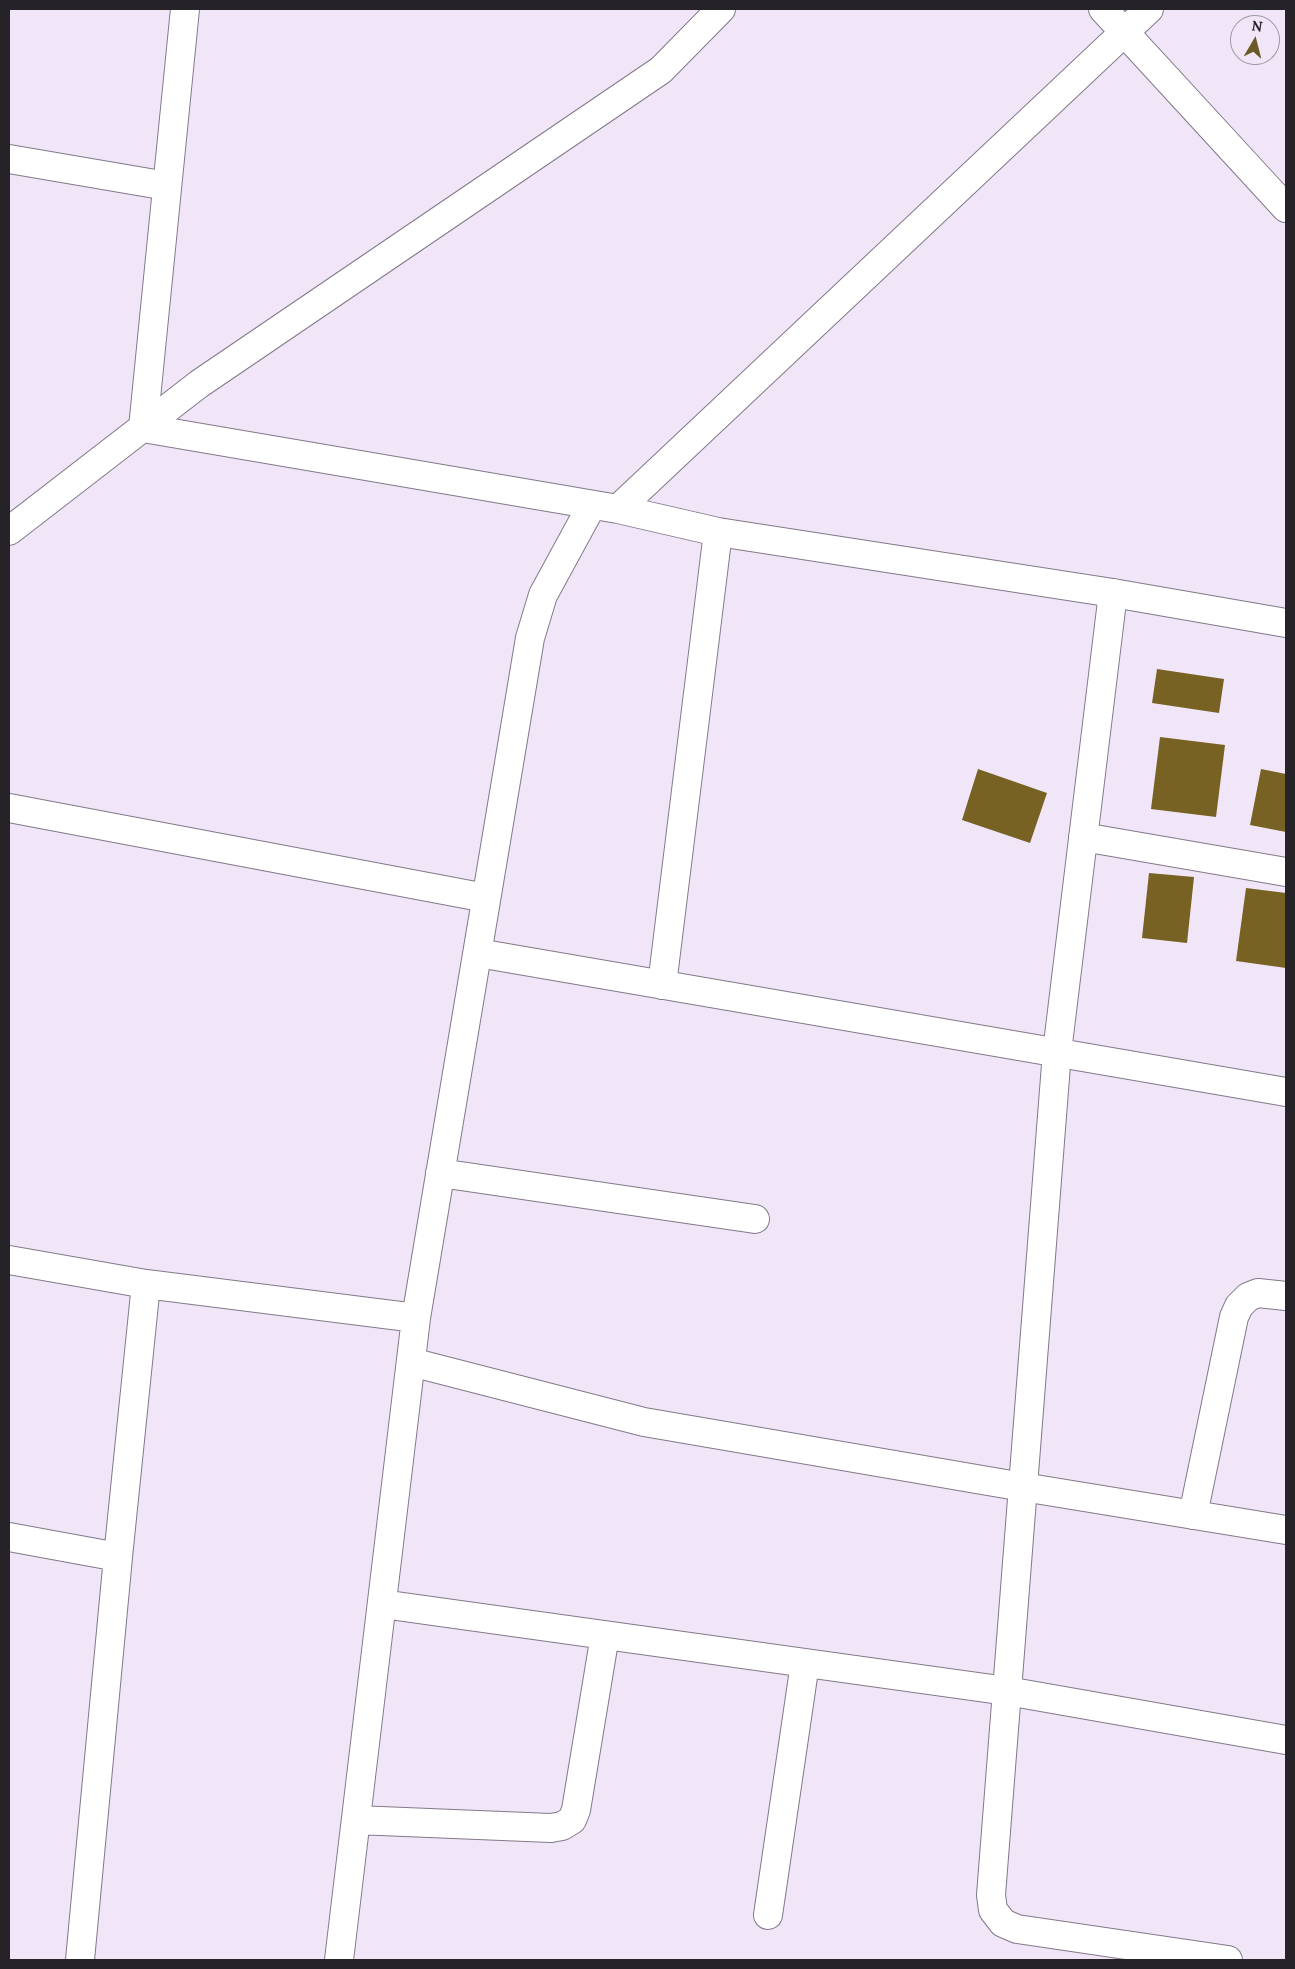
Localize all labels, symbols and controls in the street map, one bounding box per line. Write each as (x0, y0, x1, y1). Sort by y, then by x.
north arrow (1230, 15, 1280, 65)
text: N (1250, 16, 1264, 36)

